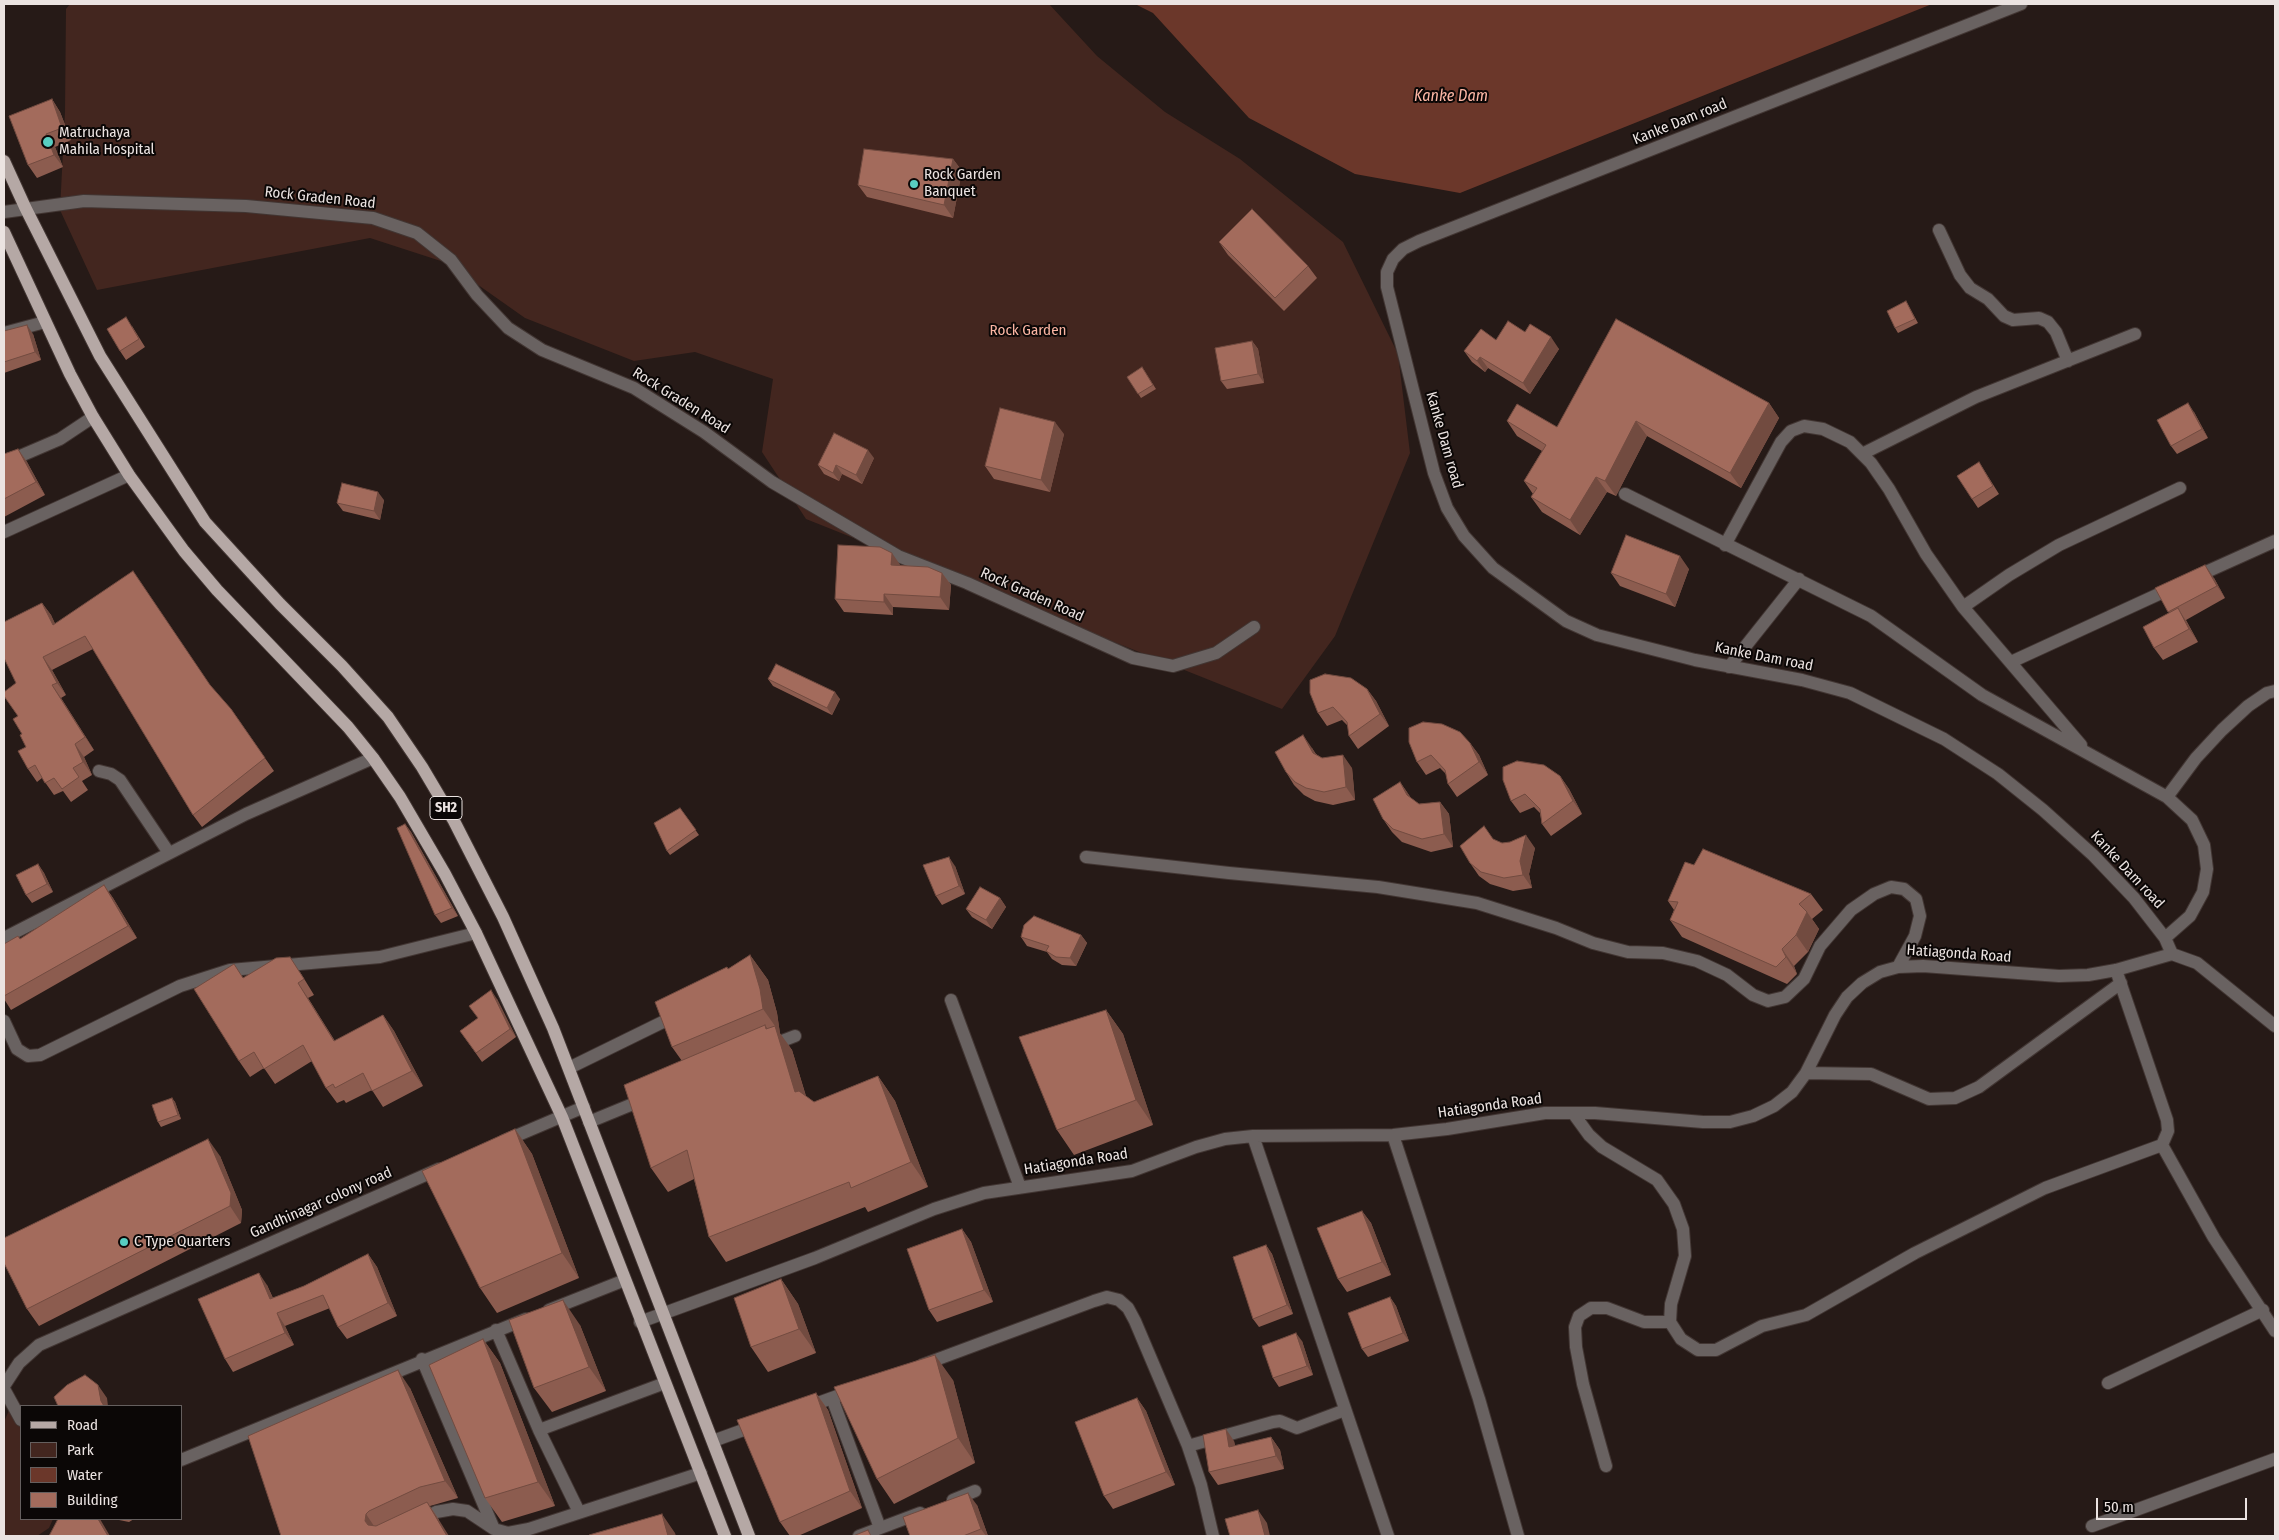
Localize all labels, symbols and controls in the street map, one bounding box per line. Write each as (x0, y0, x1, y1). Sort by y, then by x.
water label: Kanke Dam (1414, 87, 1488, 107)
street label: Kanke Dam road (1630, 95, 1730, 149)
place label: Matruchaya Mahila Hospital (59, 124, 155, 159)
marker: Matruchaya Mahila Hospital (41, 135, 55, 149)
place label: Rock Garden Banquet (924, 166, 1001, 201)
marker: Rock Garden Banquet (908, 178, 920, 190)
street label: Rock Graden Road (264, 183, 376, 213)
park label: Rock Garden (990, 322, 1066, 340)
street label: Rock Graden Road (629, 364, 733, 438)
street label: Kanke Dam road (1422, 390, 1466, 490)
street label: Rock Graden Road (977, 564, 1087, 626)
street label: Kanke Dam road (1713, 639, 1815, 675)
road number: SH2 (430, 796, 462, 820)
street label: Kanke Dam road (2086, 827, 2168, 913)
street label: Hatiagonda Road (1906, 941, 2012, 967)
street label: Hatiagonda Road (1437, 1090, 1543, 1122)
street label: Hatiagonda Road (1023, 1145, 1129, 1179)
street label: Gandhinagar colony road (247, 1164, 395, 1242)
place label: C Type Quarters (134, 1233, 230, 1251)
marker: C Type Quarters (118, 1236, 130, 1248)
legend (20, 1405, 182, 1520)
text: Road (67, 1416, 98, 1434)
text: Park (67, 1441, 94, 1459)
text: Water (67, 1466, 102, 1484)
scale bar (2099, 1488, 2250, 1520)
text: Building (67, 1491, 118, 1509)
text: 50 m (2104, 1498, 2134, 1516)

